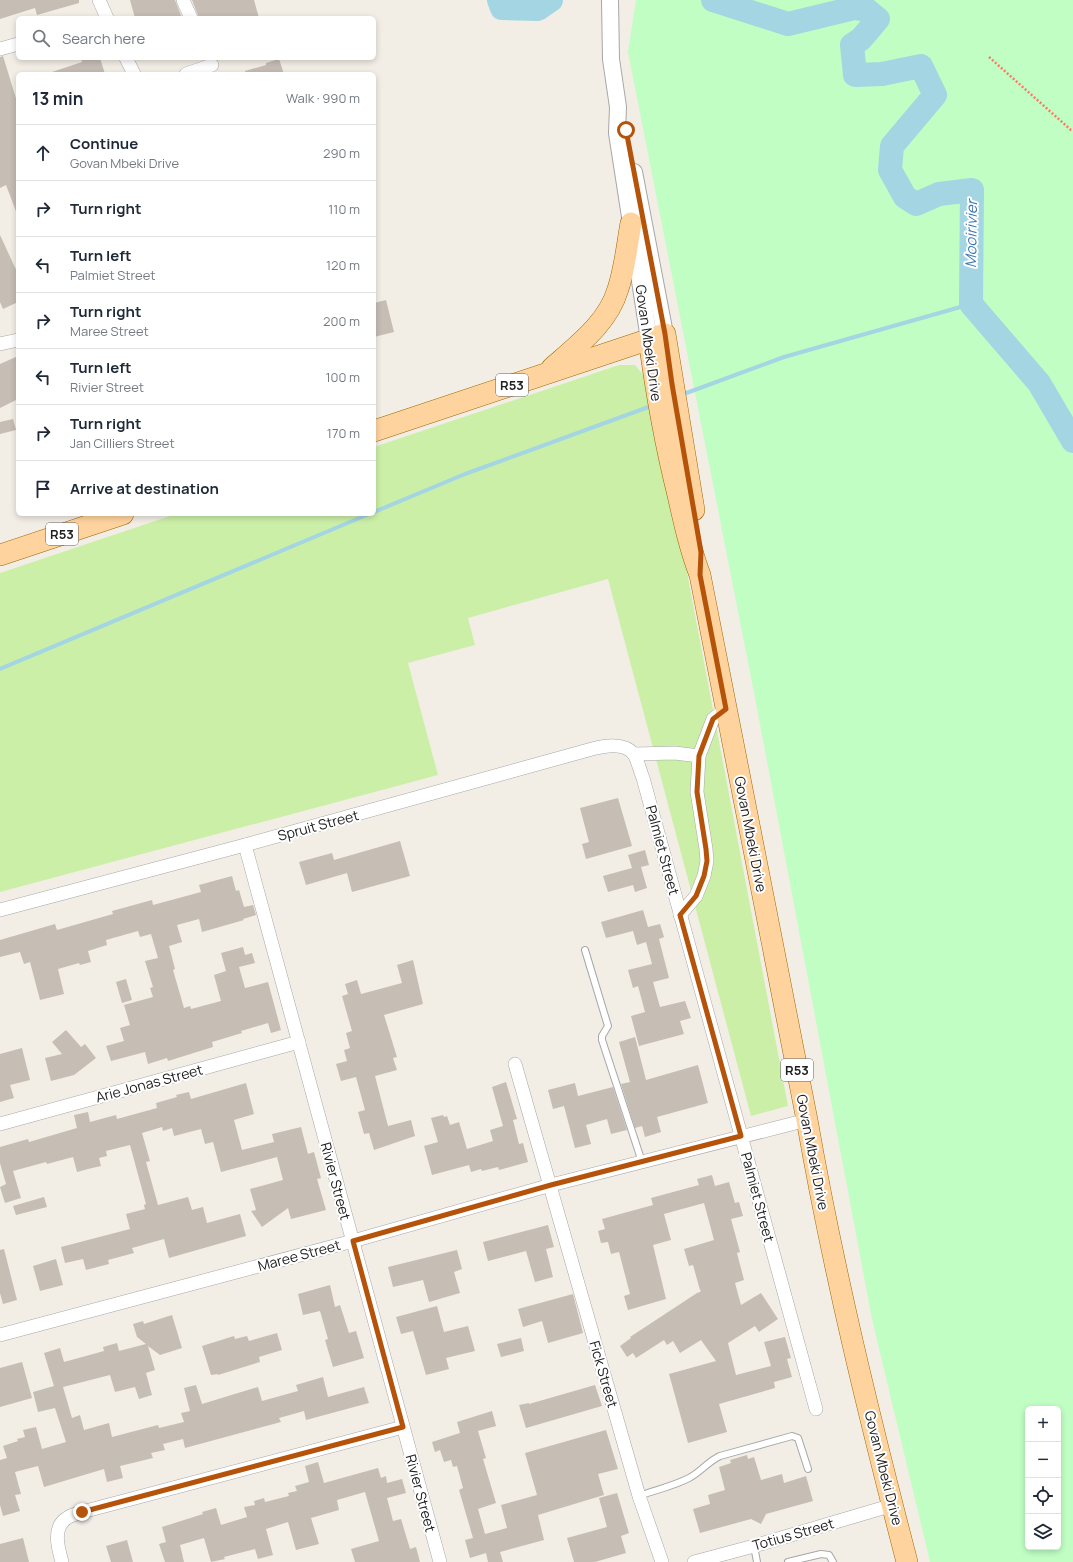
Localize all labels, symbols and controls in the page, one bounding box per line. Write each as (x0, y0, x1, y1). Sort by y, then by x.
search box (16, 16, 376, 60)
icon: search (30, 27, 52, 49)
text: Search here (62, 28, 145, 49)
text: 13 min (32, 87, 83, 110)
text: Walk · 990 m (286, 89, 360, 107)
route start (617, 121, 635, 139)
text: Continue (70, 133, 138, 154)
icon: ahead (32, 142, 54, 164)
text: 290 m (323, 144, 360, 162)
text: Govan Mbeki Drive (70, 154, 179, 172)
water label: Mooirivier (960, 197, 982, 268)
icon: right (32, 198, 54, 220)
text: Turn right (70, 198, 141, 219)
text: 110 m (328, 200, 360, 218)
text: Turn left (70, 245, 132, 266)
icon: left (32, 254, 54, 276)
text: 120 m (326, 256, 360, 274)
text: Palmiet Street (70, 266, 155, 284)
street label: Govan Mbeki Drive (631, 284, 667, 402)
text: Turn right (70, 301, 141, 322)
icon: right (32, 310, 54, 332)
text: 200 m (323, 312, 360, 330)
text: Maree Street (70, 322, 149, 340)
text: Turn left (70, 357, 132, 378)
icon: left (32, 366, 54, 388)
text: 100 m (325, 368, 360, 386)
road number: R53 (496, 374, 528, 396)
text: Rivier Street (70, 378, 144, 396)
text: Turn right (70, 413, 141, 434)
icon: right (32, 422, 54, 444)
text: 170 m (327, 424, 360, 442)
text: Jan Cilliers Street (70, 434, 175, 452)
icon: arrive (32, 478, 54, 500)
text: Arrive at destination (70, 478, 219, 499)
road number: R53 (46, 523, 78, 545)
street label: Govan Mbeki Drive (730, 775, 772, 893)
street label: Palmiet Street (642, 803, 684, 897)
street label: Spruit Street (275, 805, 361, 845)
street label: Arie Jonas Street (93, 1059, 205, 1106)
road number: R53 (781, 1059, 813, 1081)
street label: Govan Mbeki Drive (792, 1093, 834, 1211)
street label: Rivier Street (317, 1140, 356, 1222)
street label: Palmiet Street (737, 1150, 779, 1244)
street label: Maree Street (256, 1235, 343, 1275)
street label: Fick Street (585, 1338, 623, 1410)
map controls (1025, 1406, 1061, 1550)
button: + (1025, 1406, 1061, 1442)
street label: Govan Mbeki Drive (861, 1409, 907, 1527)
button: − (1025, 1442, 1061, 1478)
street label: Rivier Street (402, 1452, 441, 1534)
button: locate (1025, 1478, 1061, 1514)
route end (73, 1503, 91, 1521)
street label: Totius Street (750, 1513, 836, 1555)
button: layers (1025, 1514, 1061, 1550)

